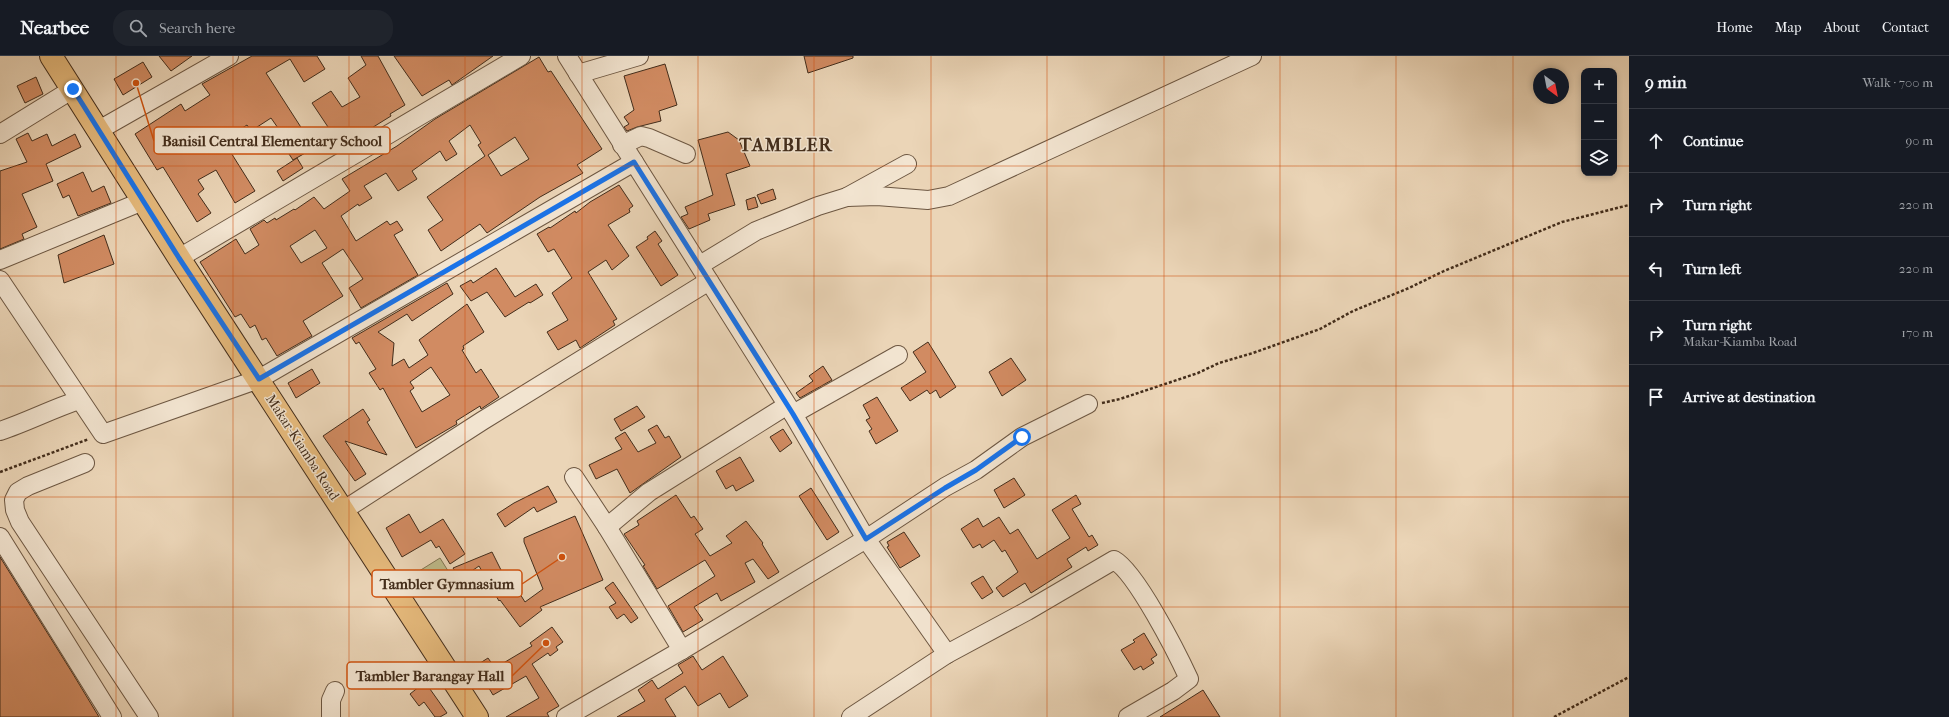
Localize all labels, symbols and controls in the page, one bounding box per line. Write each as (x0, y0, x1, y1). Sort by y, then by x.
search box (113, 10, 393, 46)
text: Nearbee (20, 17, 89, 39)
icon: search (127, 17, 149, 39)
text: Search here (159, 19, 235, 37)
text: Home (1716, 19, 1753, 36)
text: Map (1775, 19, 1802, 36)
text: About (1824, 19, 1860, 36)
text: Contact (1882, 19, 1929, 36)
north arrow (1533, 68, 1569, 104)
map controls (1581, 68, 1617, 176)
button: + (1581, 68, 1617, 104)
text: 9 min (1645, 72, 1687, 92)
text: Walk · 700 m (1862, 75, 1933, 90)
route end (64, 80, 82, 98)
button: − (1581, 104, 1617, 140)
callout: Banisil Central Elementary School (154, 127, 390, 154)
icon: ahead (1645, 130, 1667, 152)
text: Banisil Central Elementary School (162, 132, 383, 150)
text: Continue (1683, 132, 1743, 150)
text: 90 m (1905, 133, 1933, 148)
district label: TAMBLER (738, 135, 833, 156)
button: layers (1581, 140, 1617, 176)
icon: right (1645, 194, 1667, 216)
text: Turn right (1683, 196, 1752, 214)
text: 220 m (1899, 197, 1933, 212)
icon: left (1645, 258, 1667, 280)
text: Turn left (1683, 260, 1741, 278)
text: 220 m (1899, 261, 1933, 276)
text: Turn right (1683, 316, 1752, 334)
icon: right (1645, 322, 1667, 344)
text: 170 m (1901, 325, 1933, 340)
text: Makar-Kiamba Road (1683, 334, 1797, 349)
icon: arrive (1645, 386, 1667, 408)
text: Arrive at destination (1683, 388, 1815, 406)
street label: Makar-Kiamba Road (262, 391, 343, 504)
route start (1013, 428, 1031, 446)
callout: Tambler Gymnasium (372, 570, 522, 597)
text: Tambler Gymnasium (379, 575, 515, 593)
callout: Tambler Barangay Hall (347, 662, 512, 689)
text: Tambler Barangay Hall (355, 667, 505, 685)

